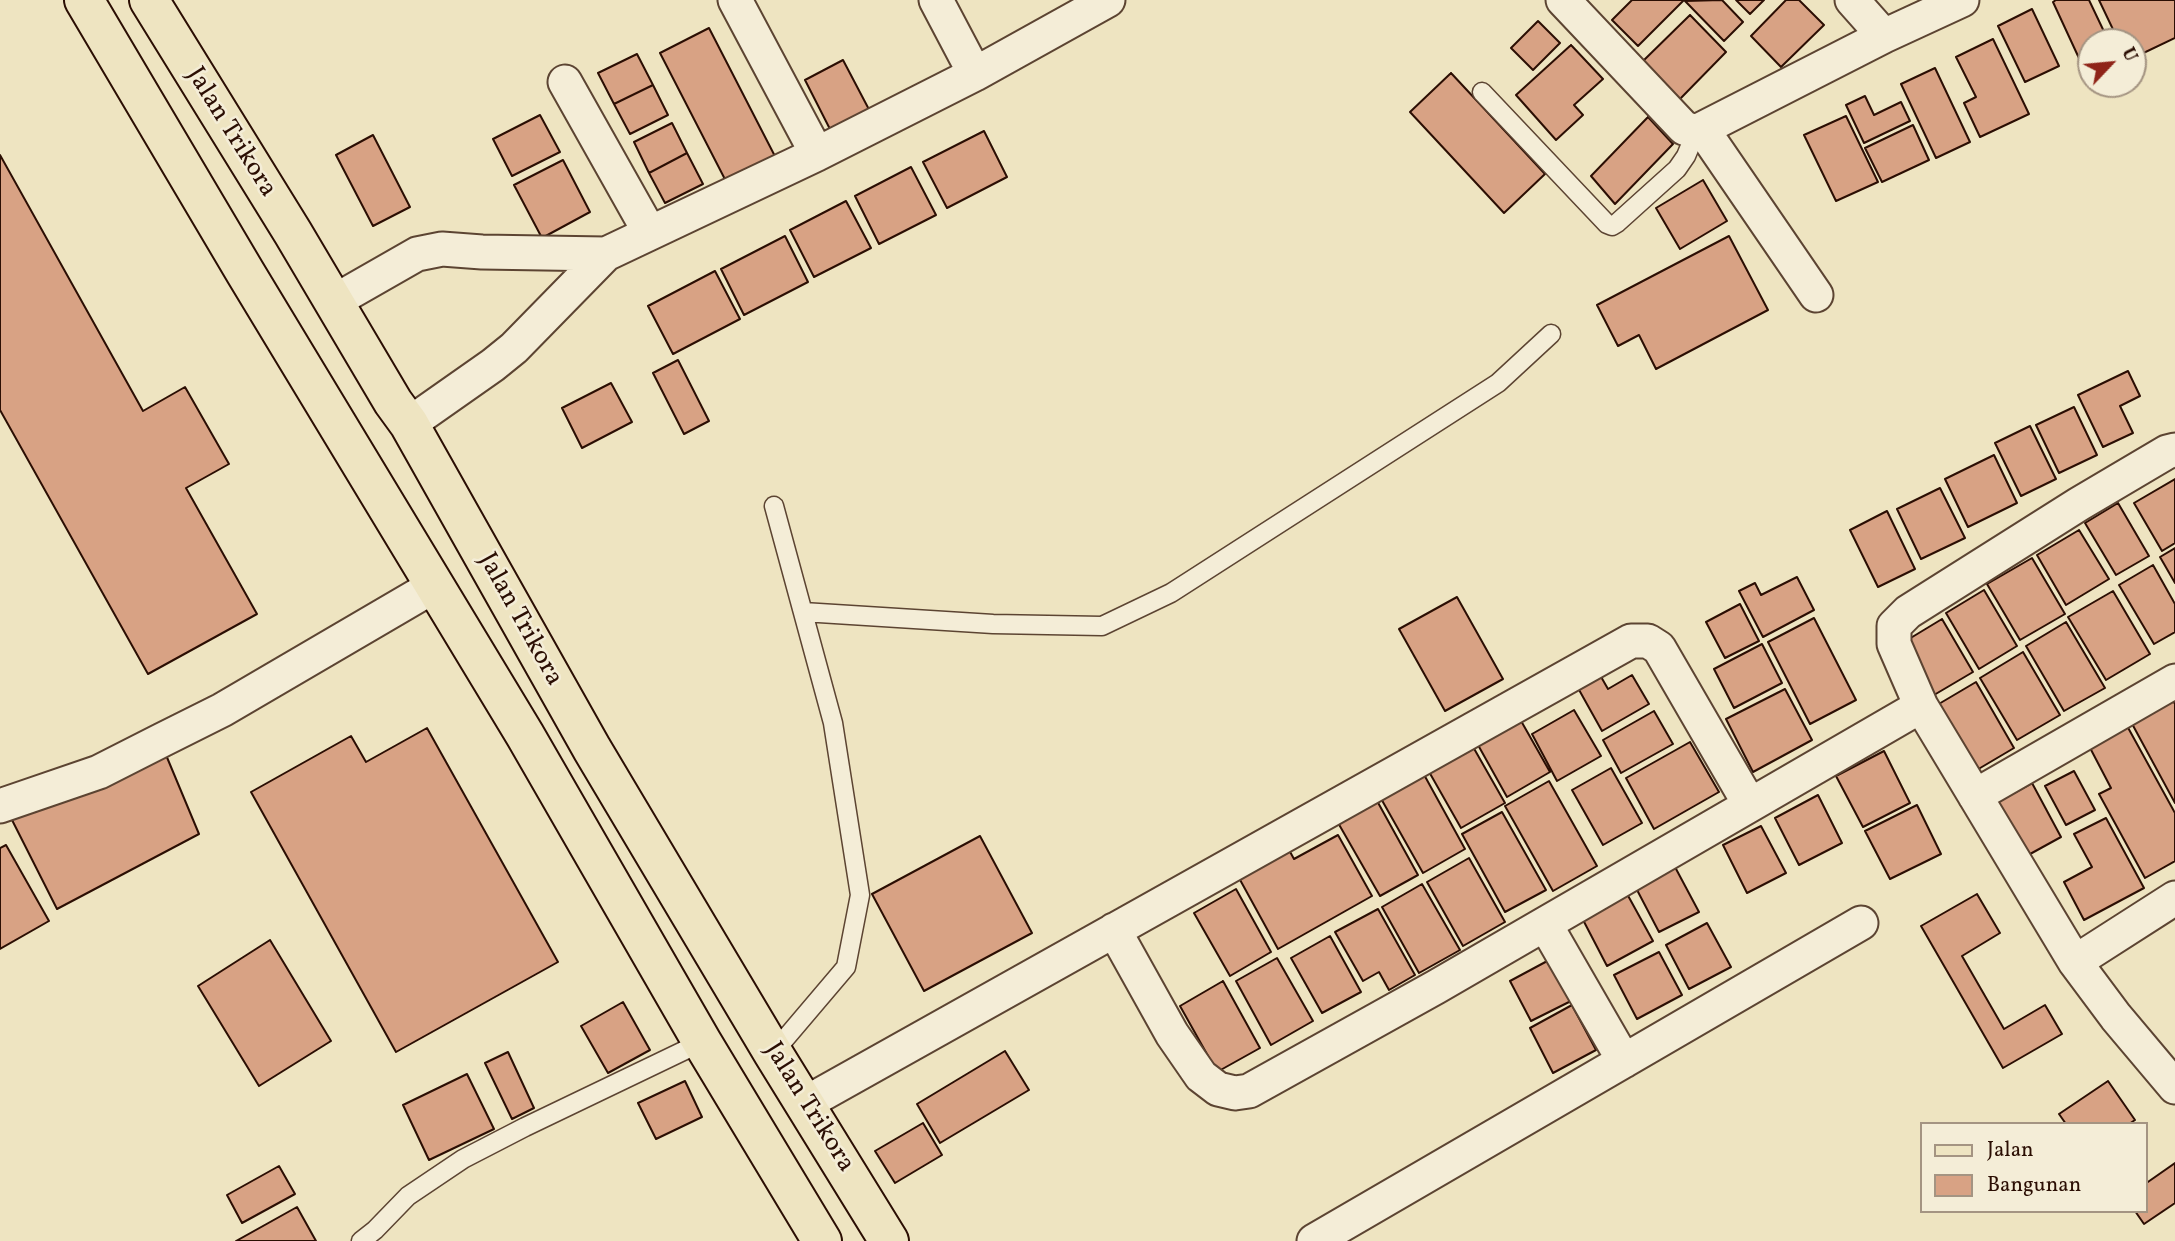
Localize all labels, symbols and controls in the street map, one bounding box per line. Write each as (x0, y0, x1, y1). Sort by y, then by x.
north arrow (2077, 28, 2147, 98)
text: U (2115, 43, 2144, 66)
street label: Jalan Trikora (178, 62, 282, 204)
street label: Jalan Trikora (470, 548, 568, 692)
street label: Jalan Trikora (756, 1037, 860, 1179)
legend (1920, 1122, 2147, 1213)
text: Jalan (1987, 1136, 2034, 1165)
text: Bangunan (1987, 1171, 2081, 1200)

